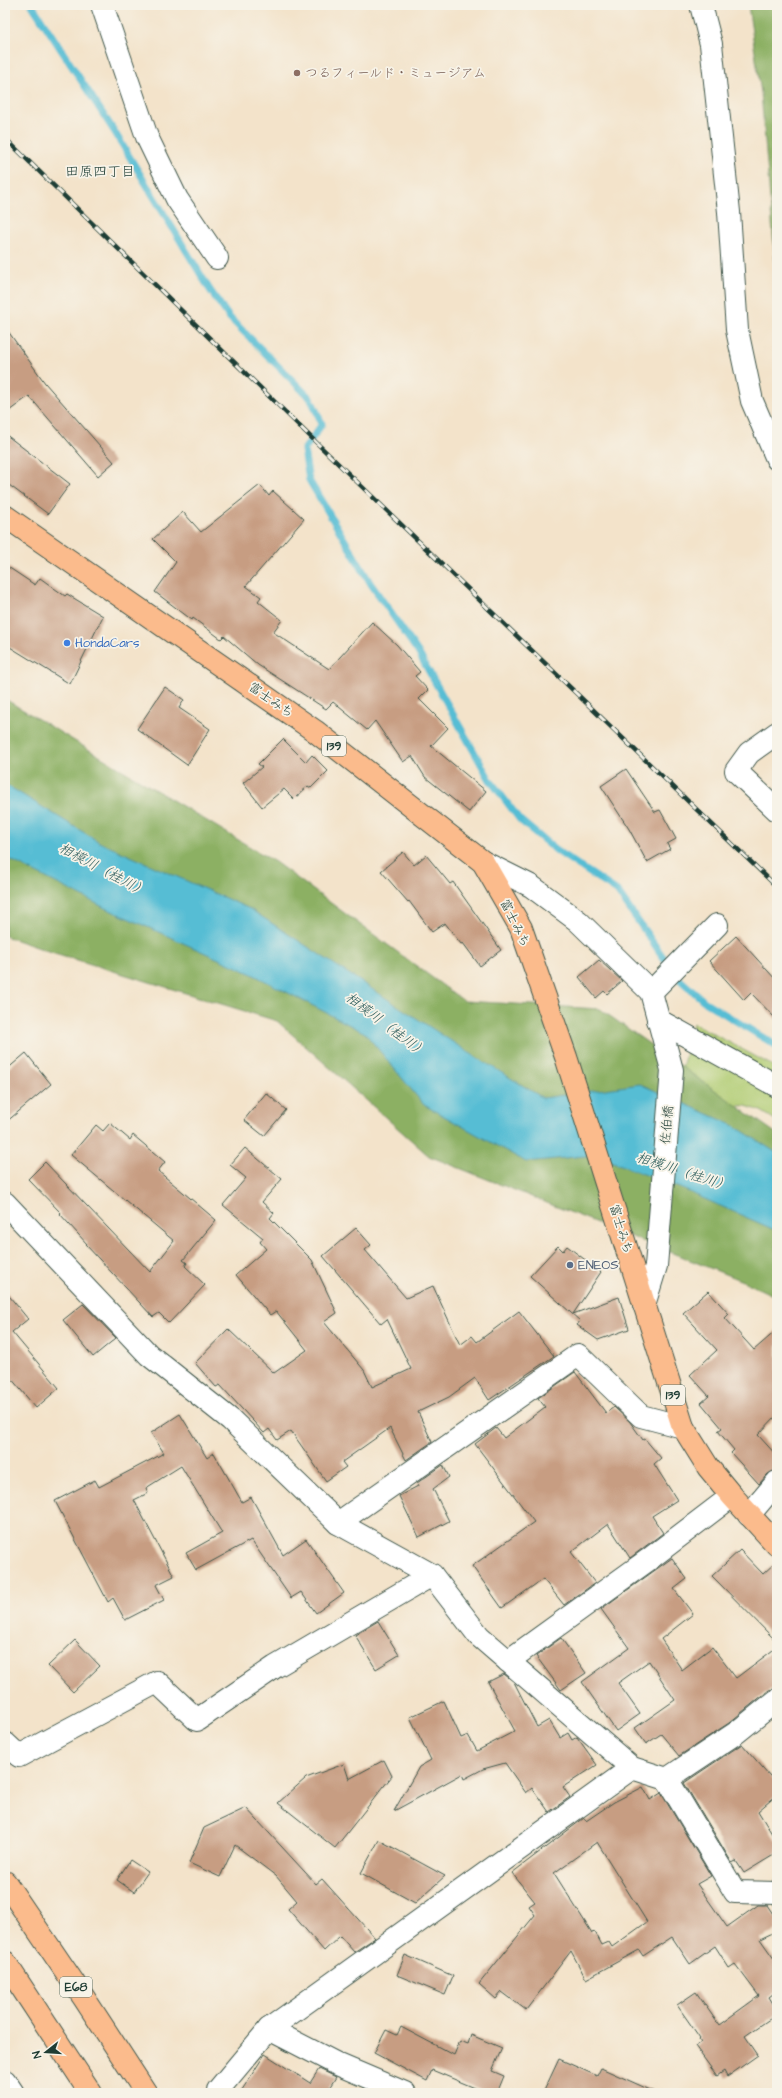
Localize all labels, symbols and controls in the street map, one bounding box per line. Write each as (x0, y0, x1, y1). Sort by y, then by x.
place label: つるフィールド・ミュージアム (305, 64, 486, 82)
marker: つるフィールド・ミュージアム (292, 68, 302, 78)
district label: 田原四丁目 (65, 162, 135, 182)
place label: HondaCars (75, 634, 140, 652)
marker: HondaCars (62, 638, 72, 648)
street label: 富士みち (245, 678, 297, 722)
road number: 139 (322, 736, 346, 756)
water label: 相模川（桂川） (55, 838, 151, 902)
street label: 富士みち (496, 896, 534, 950)
water label: 相模川（桂川） (341, 988, 431, 1062)
street label: 佐伯橋 (656, 1105, 678, 1145)
water label: 相模川（桂川） (633, 1147, 733, 1197)
street label: 富士みち (605, 1202, 637, 1256)
place label: ENEOS (578, 1256, 619, 1274)
marker: ENEOS (565, 1260, 575, 1270)
road number: 139 (661, 1385, 685, 1405)
road number: E68 (60, 1977, 92, 1997)
north arrow (26, 2032, 66, 2072)
text: N (29, 2049, 45, 2060)

